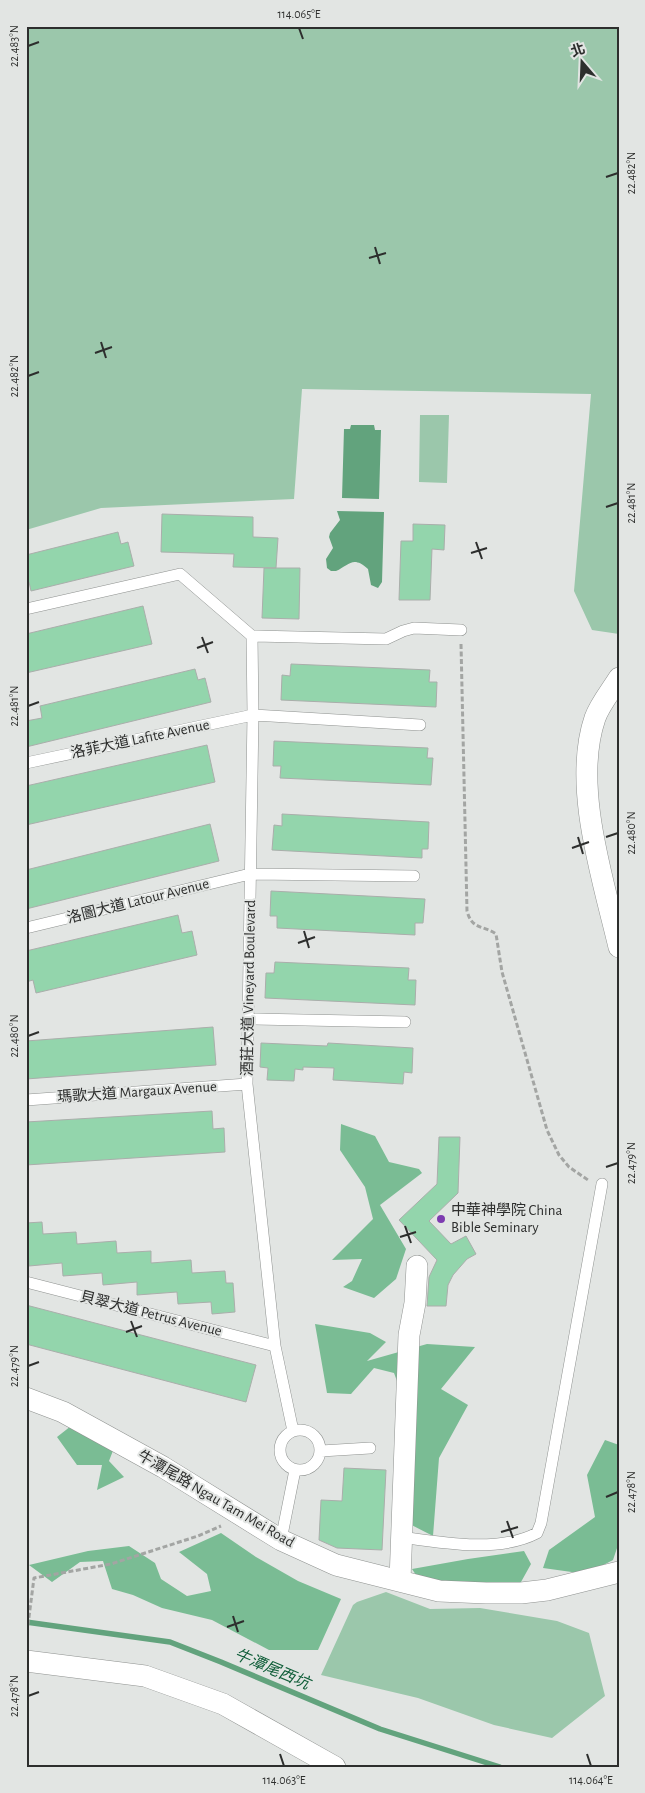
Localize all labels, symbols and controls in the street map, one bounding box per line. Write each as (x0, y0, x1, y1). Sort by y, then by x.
text: 114.065°E (277, 8, 321, 20)
text: 22.483°N (8, 25, 20, 67)
north arrow (558, 38, 608, 88)
text: 北 (569, 41, 587, 60)
text: 22.482°N (625, 152, 637, 194)
text: 22.482°N (8, 355, 20, 397)
text: 22.481°N (625, 483, 637, 523)
text: 22.481°N (8, 686, 20, 726)
street label: 洛菲大道 Lafite Avenue (69, 716, 211, 761)
text: 22.480°N (625, 811, 637, 855)
street label: 洛圖大道 Latour Avenue (65, 875, 211, 926)
street label: 酒莊大道 Vineyard Boulevard (239, 900, 258, 1076)
text: 22.480°N (8, 1014, 20, 1058)
street label: 瑪歌大道 Margaux Avenue (57, 1078, 218, 1105)
text: 22.479°N (625, 1142, 637, 1184)
place label: 中華神學院 China Bible Seminary (451, 1202, 562, 1235)
marker: 中華神學院 China Bible Seminary (435, 1213, 447, 1225)
street label: 貝翠大道 Petrus Avenue (79, 1288, 224, 1339)
text: 22.479°N (8, 1345, 20, 1387)
street label: 牛潭尾路 Ngau Tam Mei Road (135, 1447, 298, 1550)
text: 22.478°N (625, 1471, 637, 1513)
water label: 牛潭尾西坑 (232, 1645, 314, 1693)
text: 22.478°N (8, 1675, 20, 1717)
text: 114.063°E (263, 1774, 306, 1786)
text: 114.064°E (569, 1774, 613, 1786)

